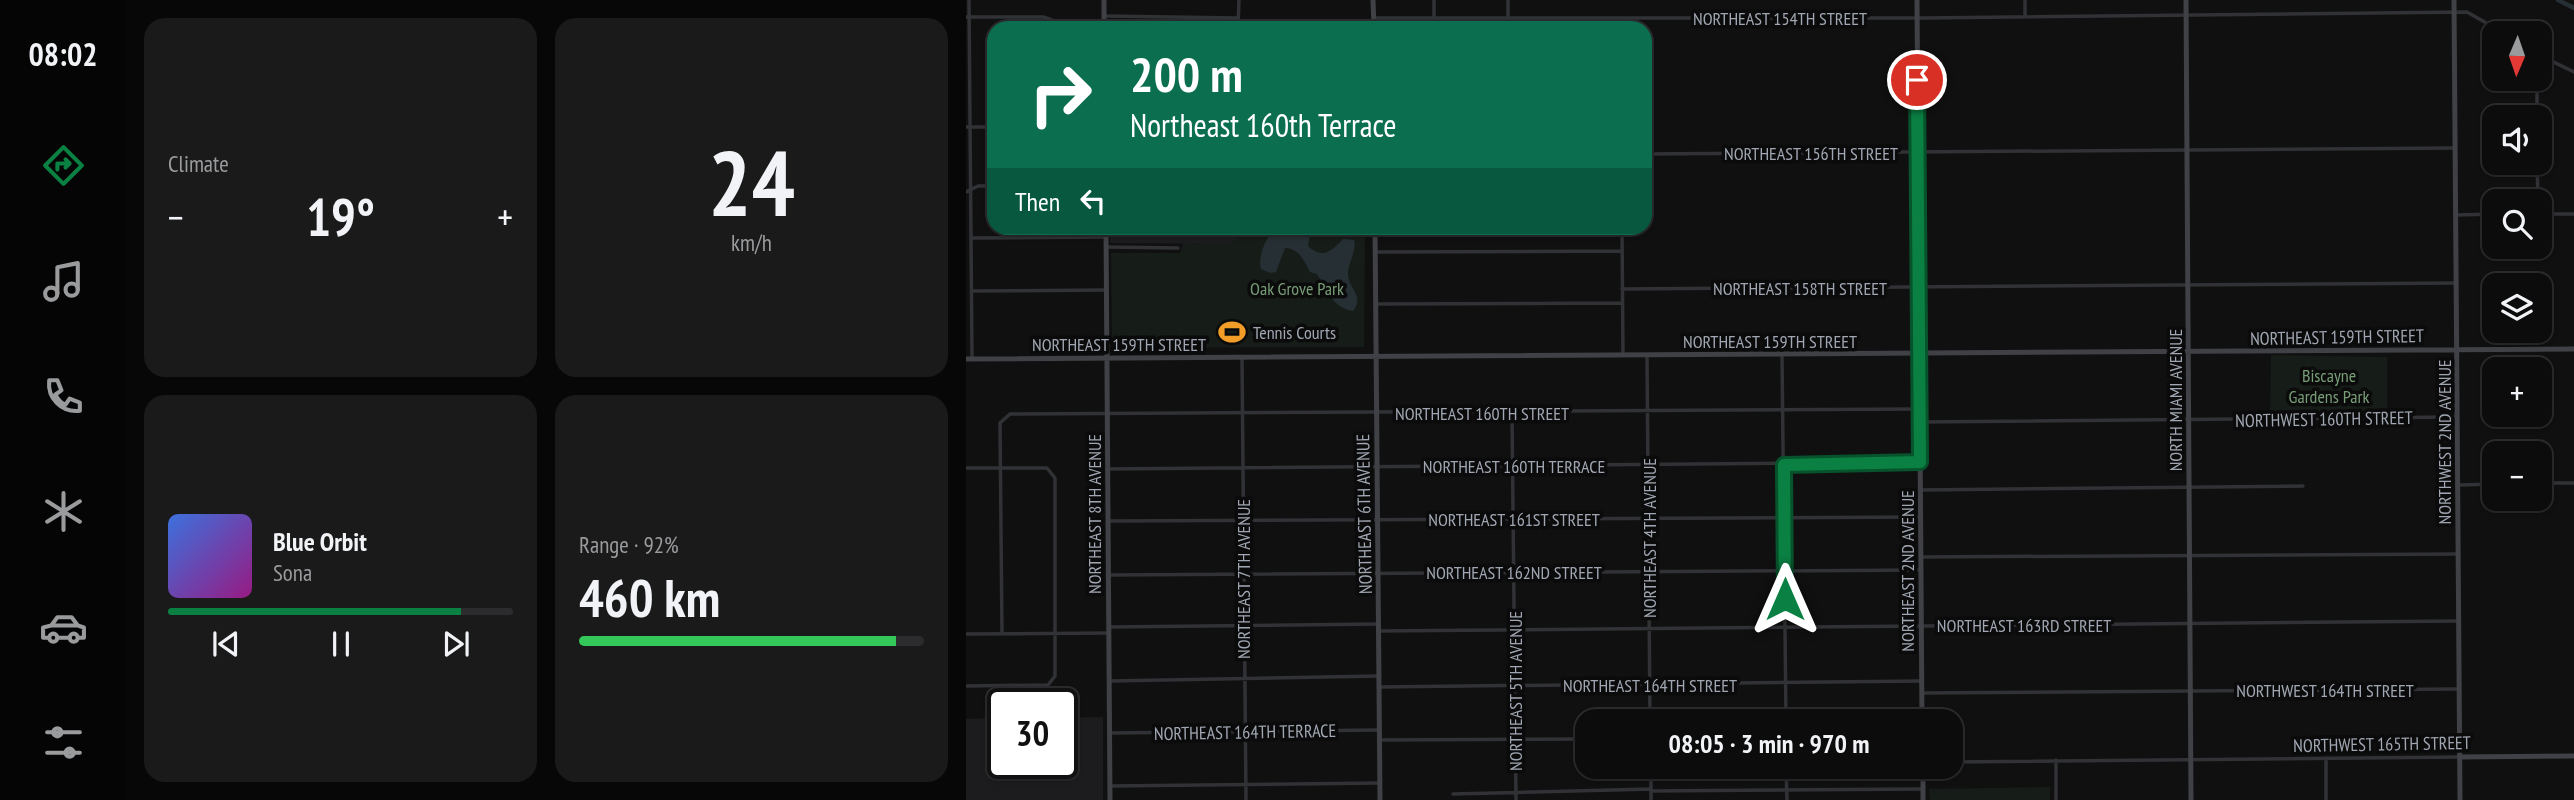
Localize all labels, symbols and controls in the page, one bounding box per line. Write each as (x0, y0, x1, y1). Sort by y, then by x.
street label: NORTHEAST 154TH STREET (1693, 7, 1867, 30)
north arrow (2482, 21, 2552, 91)
map controls (2482, 21, 2552, 511)
text: 08:02 (28, 33, 98, 75)
text: 200 m (1130, 42, 1243, 106)
icon: right (1015, 49, 1106, 140)
pin (1887, 50, 1947, 110)
icon: arrive (1898, 61, 1936, 99)
text: Northeast 160th Terrace (1130, 104, 1397, 146)
button: sound (2482, 105, 2552, 175)
text: 24 (708, 123, 795, 241)
icon: directions (39, 141, 88, 190)
street label: NORTHEAST 156TH STREET (1724, 142, 1898, 165)
text: Climate (168, 149, 229, 178)
icon: left (1074, 182, 1112, 220)
text: 19° (306, 183, 375, 250)
text: Then (1015, 185, 1060, 218)
button: search (2482, 189, 2552, 259)
text: − (168, 192, 184, 241)
text: + (497, 192, 513, 241)
text: km/h (731, 228, 772, 257)
icon: music (39, 257, 88, 306)
button: layers (2482, 273, 2552, 343)
park label: Oak Grove Park (1250, 277, 1344, 300)
street label: NORTHEAST 158TH STREET (1713, 277, 1887, 300)
sports icon: Tennis Courts (1217, 317, 1247, 347)
place label: Tennis Courts (1253, 321, 1336, 344)
street label: NORTHEAST 159TH STREET (2250, 324, 2424, 350)
street label: NORTH MIAMI AVENUE (2164, 329, 2187, 471)
street label: NORTHEAST 159TH STREET (1683, 330, 1857, 353)
street label: NORTHEAST 159TH STREET (1032, 333, 1206, 356)
button: + (2482, 357, 2552, 427)
street label: NORTHWEST 2ND AVENUE (2433, 359, 2456, 525)
park label: Biscayne Gardens Park (2289, 364, 2369, 408)
icon: phone (39, 372, 88, 421)
street label: NORTHEAST 160TH STREET (1395, 402, 1569, 425)
street label: NORTHWEST 160TH STREET (2235, 406, 2413, 432)
street label: NORTHEAST 8TH AVENUE (1083, 434, 1106, 594)
street label: NORTHEAST 6TH AVENUE (1351, 434, 1377, 594)
button: − (2482, 441, 2552, 511)
street label: NORTHEAST 160TH TERRACE (1423, 455, 1605, 478)
street label: NORTHEAST 4TH AVENUE (1638, 458, 1661, 618)
icon: climate (39, 487, 88, 536)
street label: NORTHEAST 2ND AVENUE (1896, 490, 1919, 652)
street label: NORTHEAST 7TH AVENUE (1232, 499, 1255, 659)
street label: NORTHEAST 161ST STREET (1428, 508, 1600, 531)
text: Blue Orbit (273, 525, 367, 558)
text: Range · 92% (579, 530, 679, 559)
text: Sona (273, 558, 312, 587)
street label: NORTHEAST 162ND STREET (1426, 561, 1602, 584)
position arrow (1748, 562, 1822, 636)
text: 460 km (579, 564, 720, 631)
icon: car (39, 603, 88, 652)
street label: NORTHEAST 5TH AVENUE (1504, 611, 1527, 771)
street label: NORTHEAST 163RD STREET (1937, 614, 2111, 637)
icon: previous (207, 625, 245, 663)
icon: pause (322, 625, 360, 663)
icon: next (437, 625, 475, 663)
street label: NORTHEAST 164TH STREET (1563, 674, 1737, 697)
street label: NORTHWEST 164TH STREET (2236, 679, 2414, 702)
speed limit sign: 30 (987, 688, 1078, 779)
icon: filters (39, 718, 88, 767)
street label: NORTHEAST 164TH TERRACE (1154, 719, 1336, 745)
text: 08:05 · 3 min · 970 m (1669, 727, 1869, 760)
street label: NORTHWEST 165TH STREET (2293, 731, 2471, 757)

